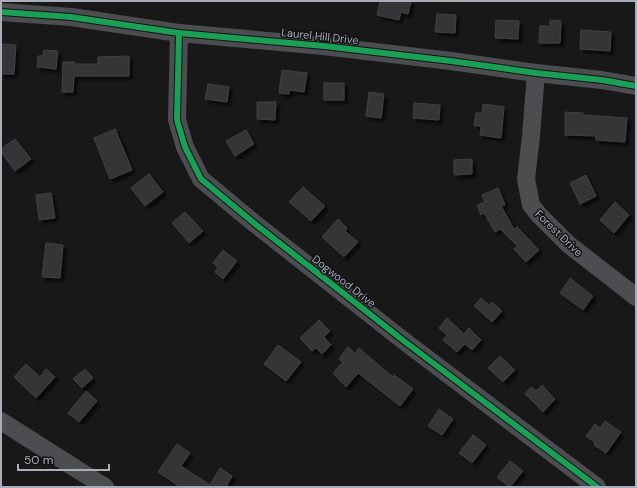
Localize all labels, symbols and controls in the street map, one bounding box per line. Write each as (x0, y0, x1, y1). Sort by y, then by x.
street label: Laurel Hill Drive (281, 25, 359, 47)
street label: Forest Drive (532, 207, 586, 259)
street label: Dogwood Drive (309, 252, 379, 310)
scale bar (18, 446, 109, 472)
text: 50 m (24, 452, 53, 468)

